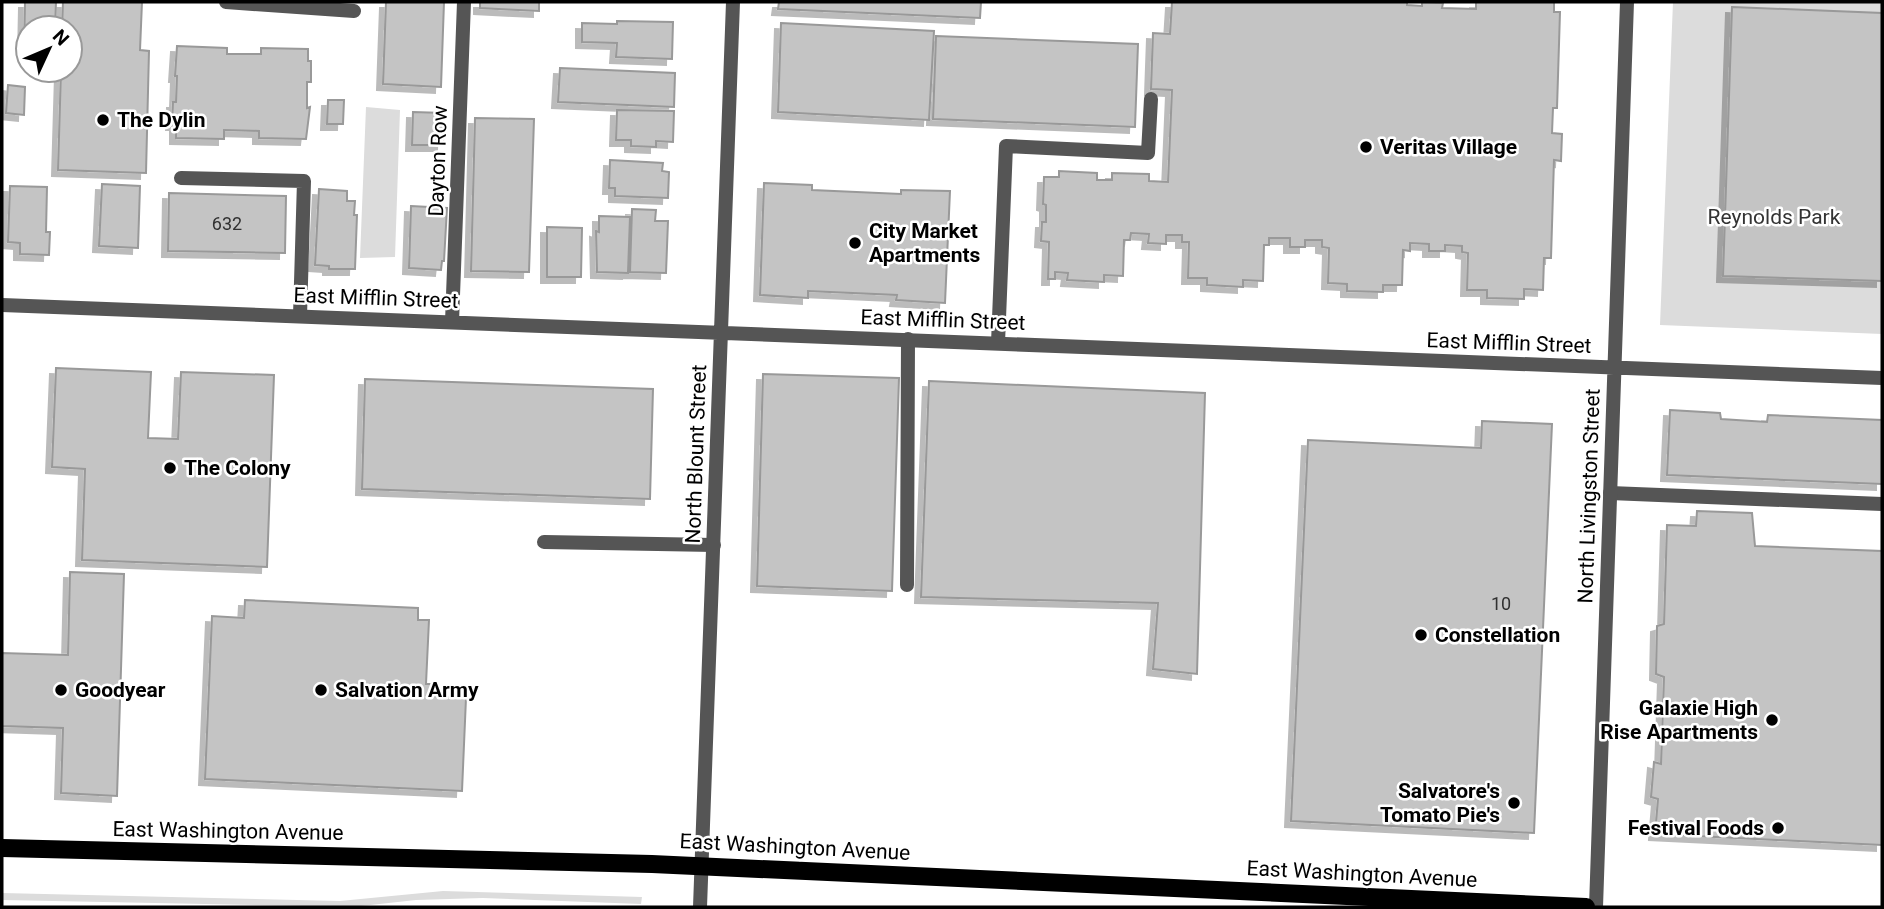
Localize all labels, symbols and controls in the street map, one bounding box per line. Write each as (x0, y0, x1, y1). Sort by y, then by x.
north arrow (14, 14, 84, 84)
text: N (48, 25, 74, 50)
street label: Dayton Row (424, 105, 452, 217)
place label: The Dylin (117, 108, 205, 132)
marker: The Dylin (95, 112, 111, 128)
place label: Veritas Village (1380, 135, 1517, 159)
marker: Veritas Village (1358, 139, 1374, 155)
park label: Reynolds Park (1708, 205, 1841, 229)
house number: 632 (212, 213, 242, 234)
place label: City Market Apartments (869, 219, 981, 267)
marker: City Market Apartments (847, 235, 863, 251)
street label: East Mifflin Street (293, 283, 459, 313)
street label: East Mifflin Street (860, 305, 1026, 335)
street label: East Mifflin Street (1426, 328, 1592, 358)
street label: North Blount Street (681, 364, 711, 544)
street label: North Livingston Street (1573, 388, 1605, 604)
place label: The Colony (184, 456, 291, 480)
marker: The Colony (162, 460, 178, 476)
house number: 10 (1491, 593, 1511, 614)
place label: Constellation (1435, 623, 1560, 647)
marker: Constellation (1413, 627, 1429, 643)
place label: Goodyear (75, 678, 166, 702)
place label: Salvation Army (335, 678, 479, 702)
marker: Goodyear (53, 682, 69, 698)
marker: Salvation Army (313, 682, 329, 698)
place label: Galaxie High Rise Apartments (1600, 696, 1758, 744)
marker: Galaxie High Rise Apartments (1764, 712, 1780, 728)
place label: Salvatore's Tomato Pie's (1380, 779, 1500, 827)
marker: Salvatore's Tomato Pie's (1506, 795, 1522, 811)
place label: Festival Foods (1628, 816, 1764, 840)
street label: East Washington Avenue (112, 817, 344, 845)
marker: Festival Foods (1770, 820, 1786, 836)
street label: East Washington Avenue (679, 829, 911, 865)
street label: East Washington Avenue (1246, 856, 1478, 892)

